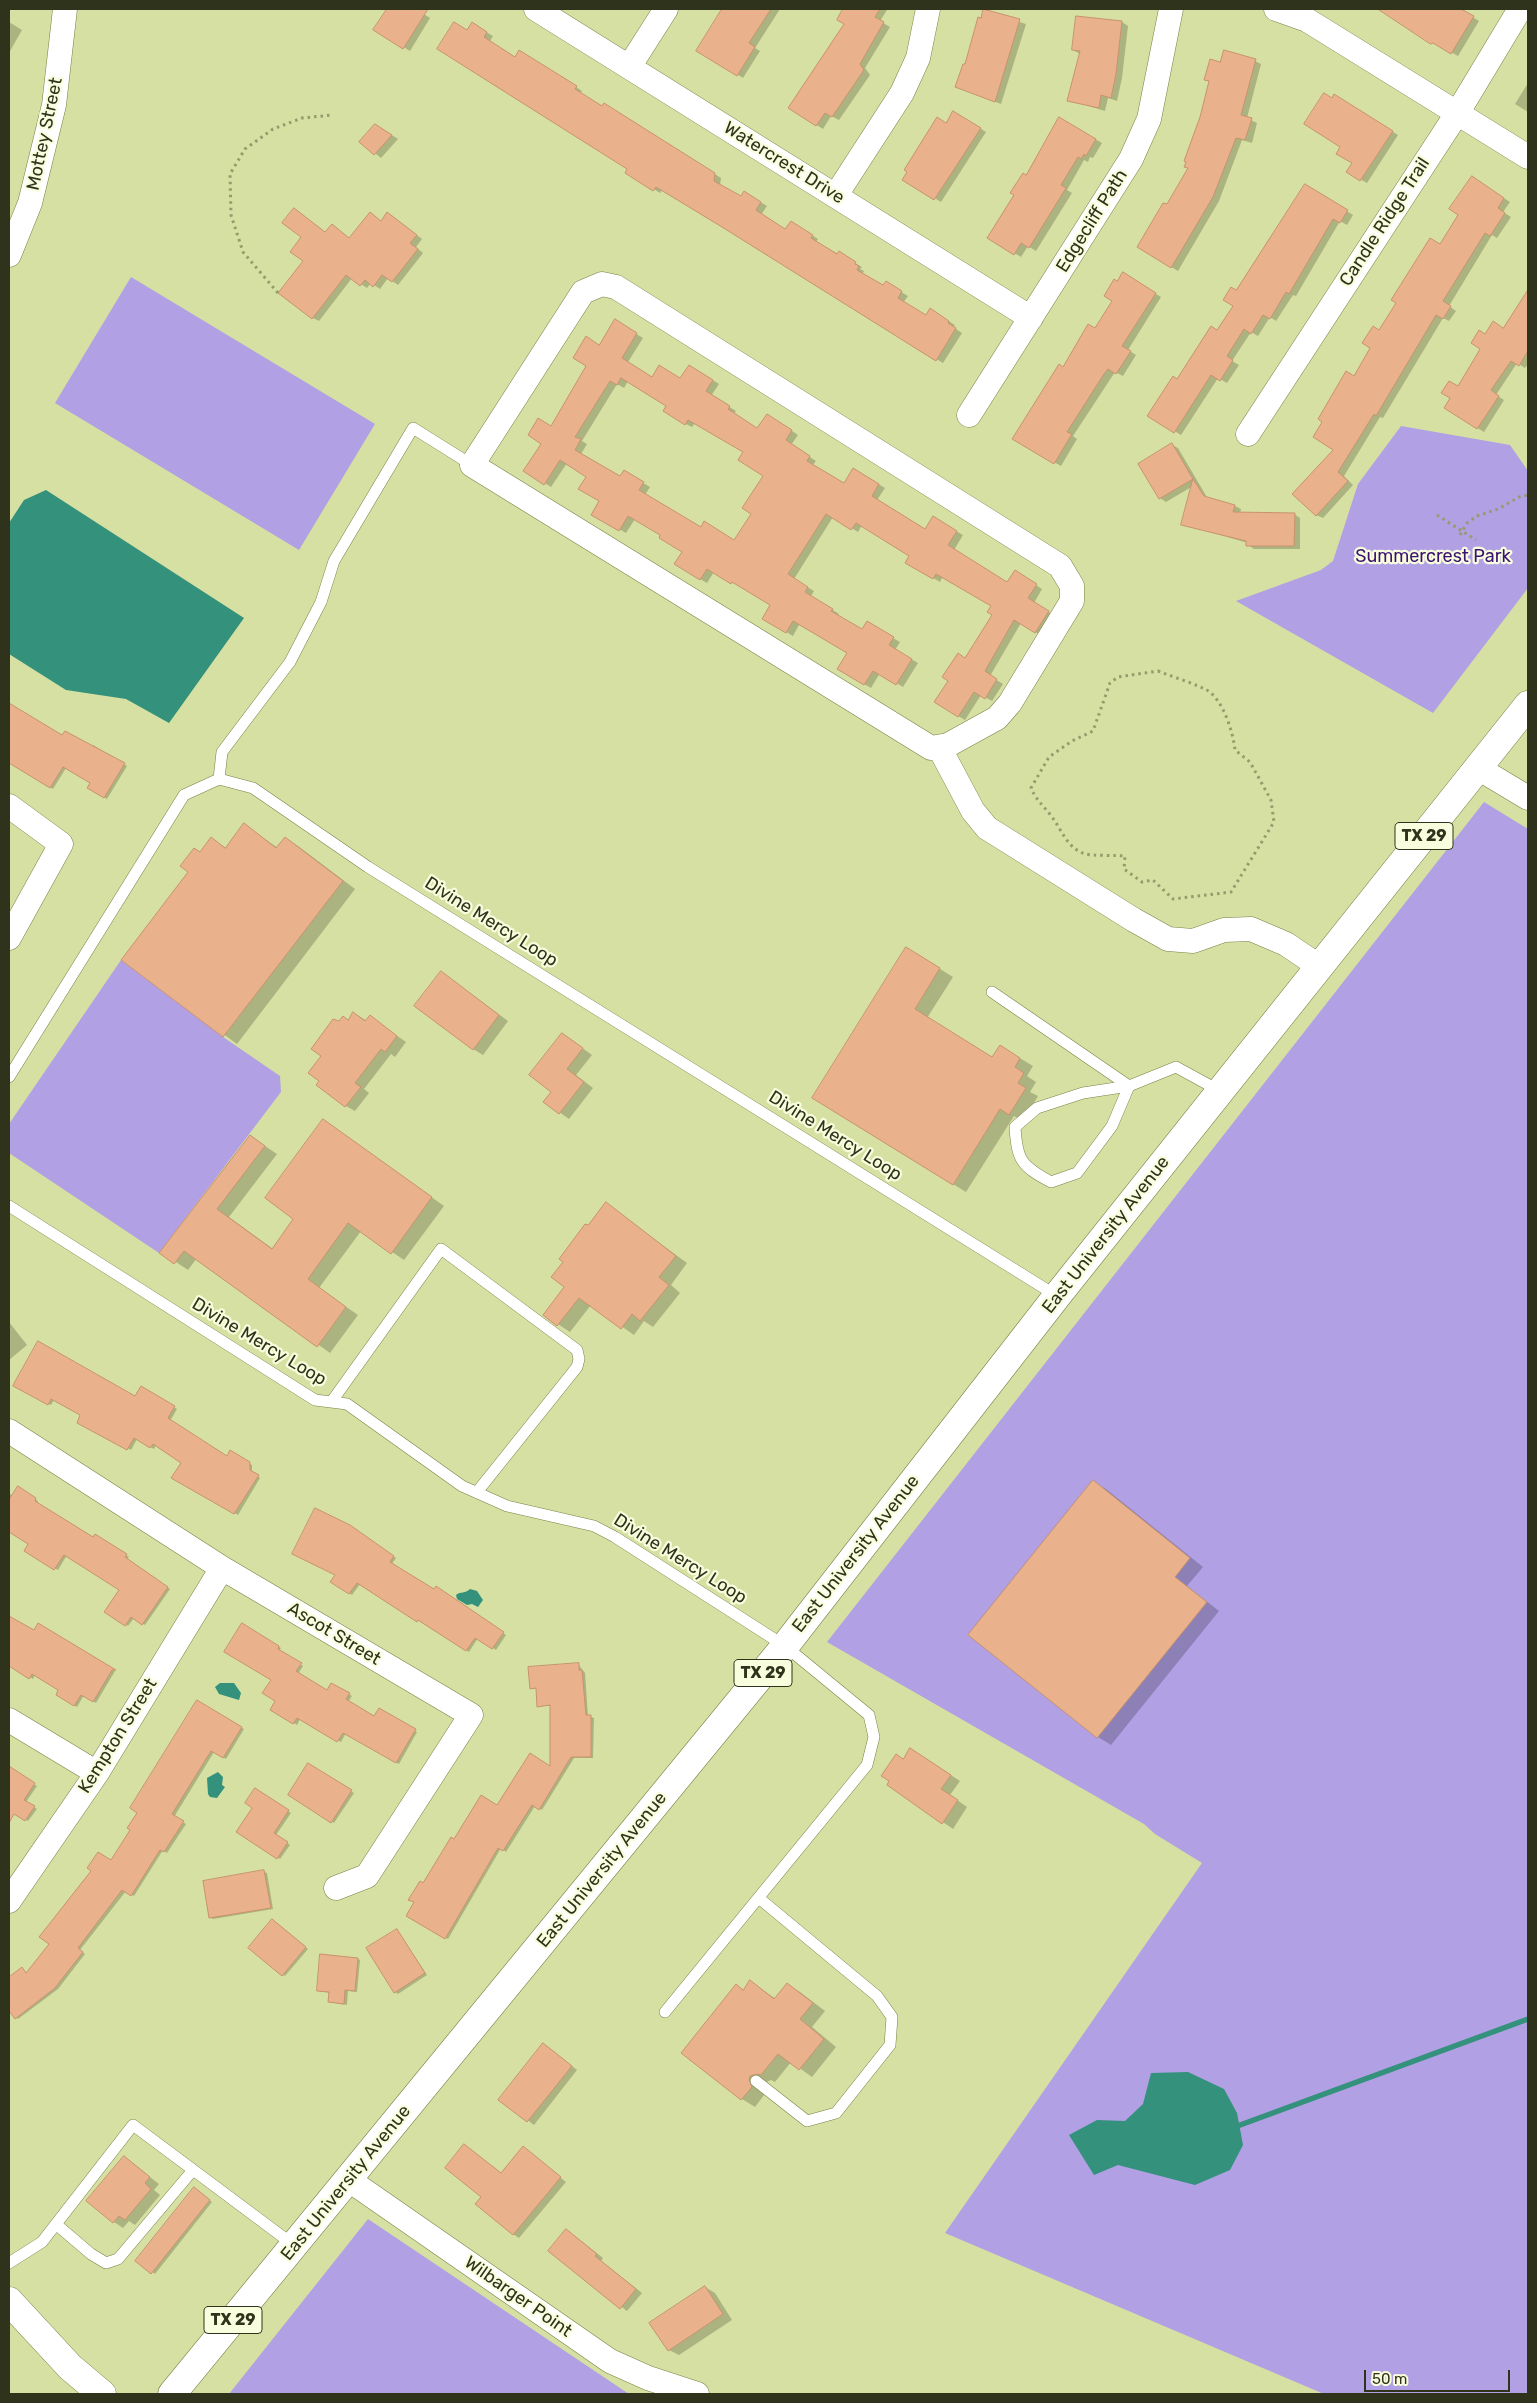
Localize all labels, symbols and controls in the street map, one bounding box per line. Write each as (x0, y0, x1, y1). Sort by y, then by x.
street label: Mottey Street (23, 76, 67, 192)
street label: Watercrest Drive (720, 117, 848, 209)
street label: Candle Ridge Trail (1335, 154, 1435, 290)
street label: Edgecliff Path (1052, 166, 1132, 276)
park label: Summercrest Park (1355, 546, 1511, 568)
road number: TX 29 (1395, 822, 1453, 849)
street label: Divine Mercy Loop (420, 872, 562, 972)
street label: Divine Mercy Loop (764, 1086, 906, 1186)
street label: East University Avenue (1038, 1152, 1174, 1318)
street label: Divine Mercy Loop (188, 1293, 330, 1391)
street label: East University Avenue (788, 1471, 924, 1637)
street label: Divine Mercy Loop (609, 1509, 751, 1609)
street label: Ascot Street (283, 1598, 385, 1670)
road number: TX 29 (734, 1660, 792, 1686)
street label: Kempton Street (74, 1674, 162, 1798)
street label: East University Avenue (533, 1788, 671, 1952)
street label: East University Avenue (277, 2101, 415, 2265)
street label: Wilbarger Point (460, 2252, 576, 2342)
road number: TX 29 (204, 2306, 262, 2334)
scale bar (1367, 2360, 1513, 2392)
text: 50 m (1372, 2370, 1407, 2388)

